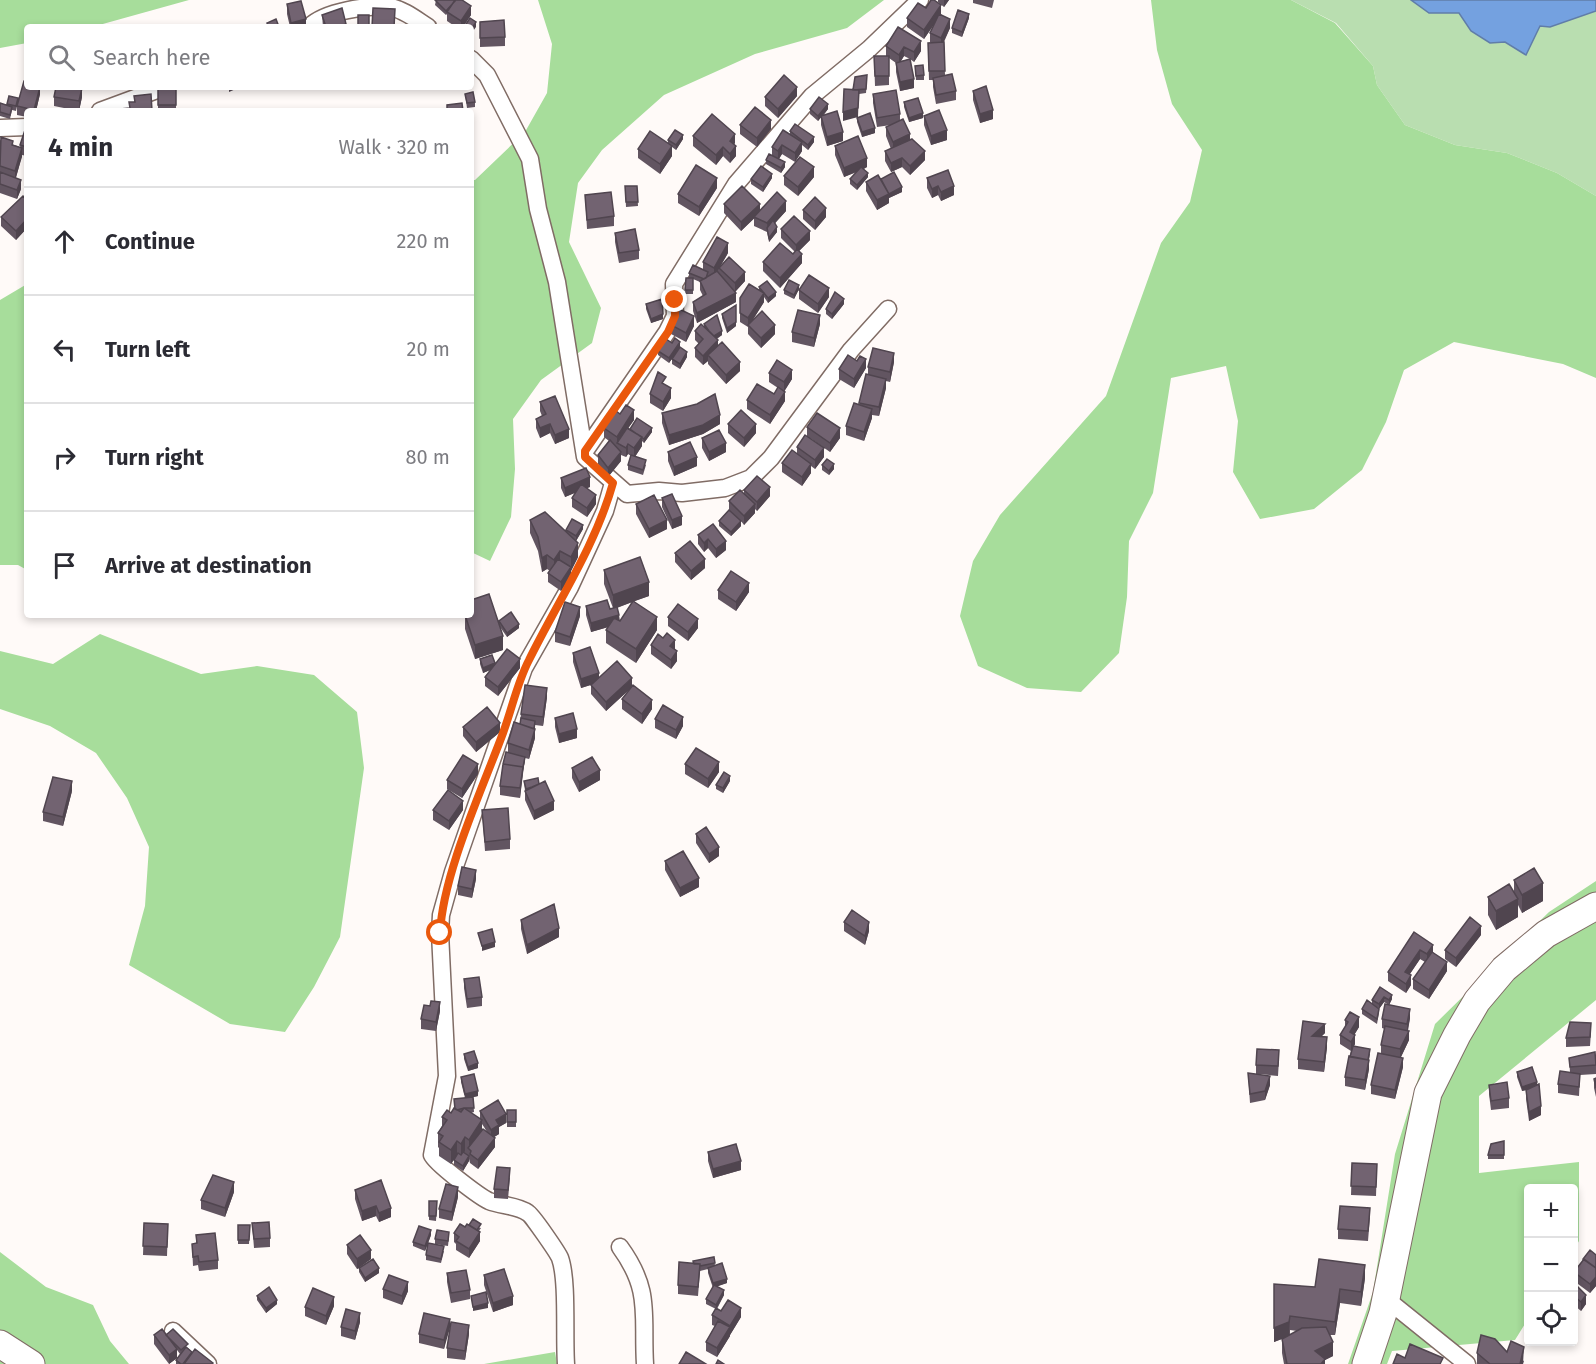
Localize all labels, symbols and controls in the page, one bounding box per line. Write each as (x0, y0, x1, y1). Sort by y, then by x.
search box (24, 24, 474, 90)
icon: search (45, 41, 78, 74)
text: Search here (93, 44, 211, 71)
text: 4 min (48, 132, 113, 163)
text: Walk · 320 m (339, 135, 450, 159)
icon: ahead (48, 225, 81, 258)
text: Continue (105, 228, 195, 255)
text: 220 m (397, 229, 450, 253)
route end (661, 286, 687, 312)
icon: left (48, 333, 81, 366)
text: Turn left (105, 336, 190, 363)
text: 20 m (407, 337, 450, 361)
icon: right (48, 441, 81, 474)
text: Turn right (105, 444, 204, 471)
text: 80 m (405, 445, 450, 469)
icon: arrive (48, 549, 81, 582)
text: Arrive at destination (105, 552, 312, 579)
route start (426, 919, 452, 945)
map controls (1524, 1184, 1578, 1346)
button: + (1524, 1184, 1578, 1238)
button: − (1524, 1238, 1578, 1292)
button: locate (1524, 1292, 1578, 1346)

